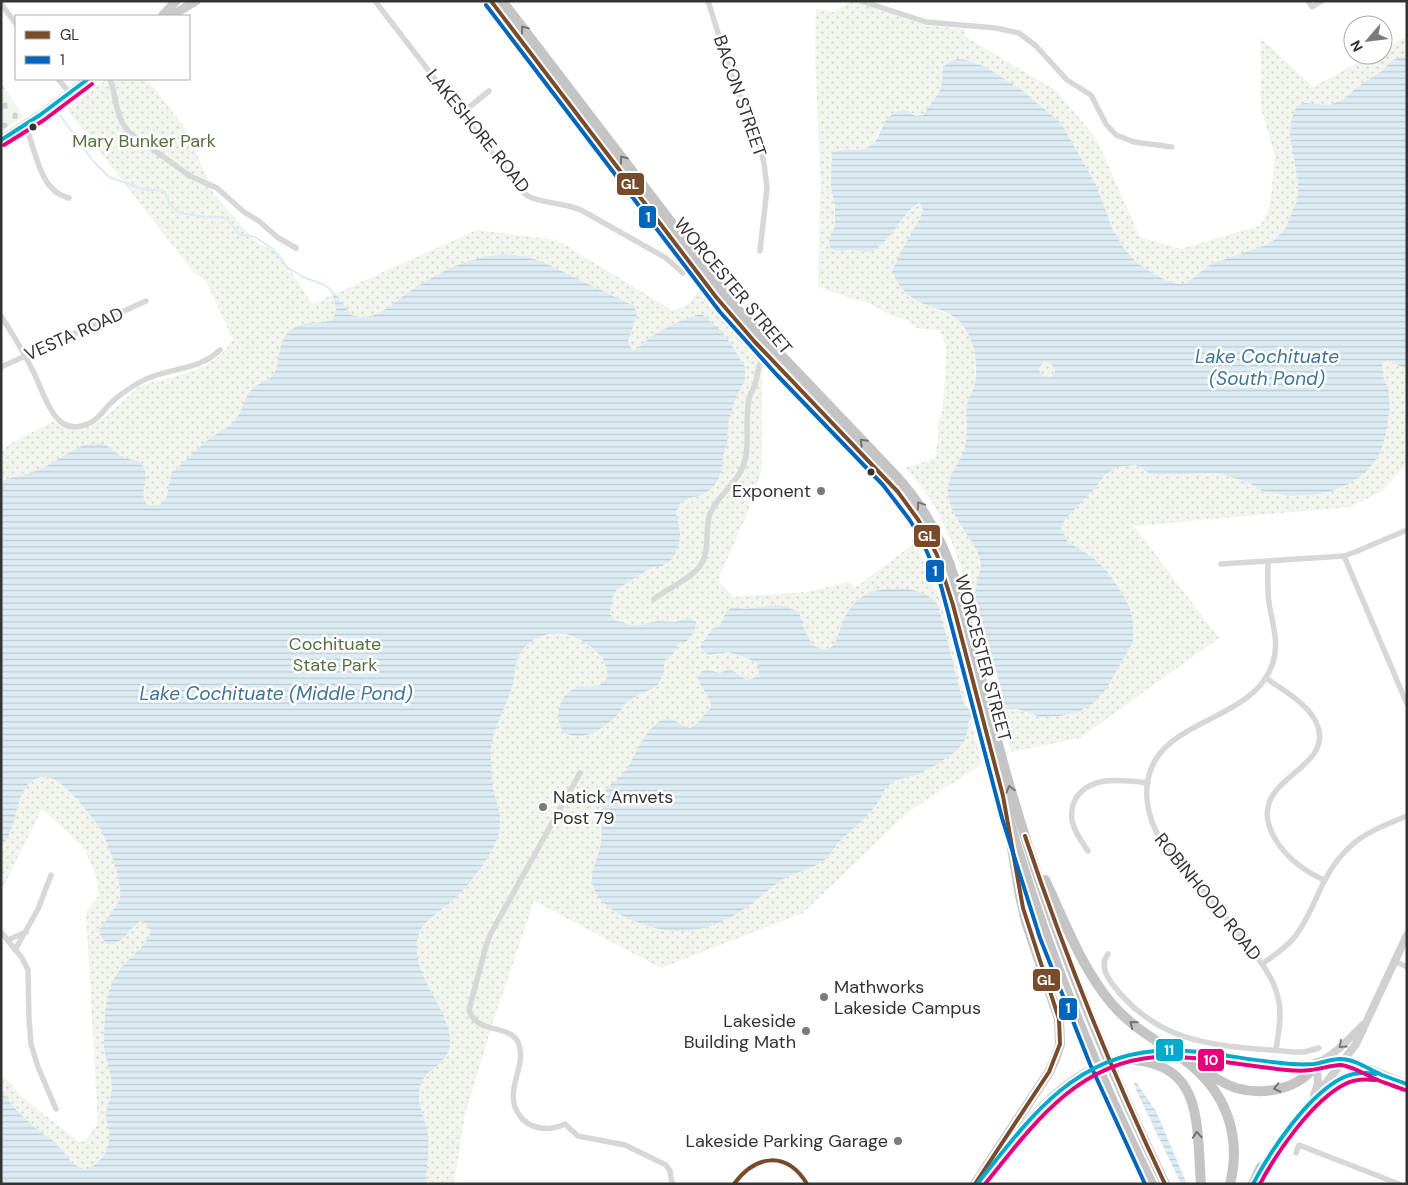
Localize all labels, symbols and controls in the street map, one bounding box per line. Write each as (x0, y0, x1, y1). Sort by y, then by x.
legend (15, 15, 190, 80)
north arrow (1343, 15, 1393, 65)
text: GL (60, 25, 79, 45)
one-way arrow (521, 25, 530, 35)
street label: BACON STREET (708, 32, 772, 160)
text: N (1346, 37, 1367, 55)
text: 1 (60, 50, 65, 70)
street label: LAKESHORE ROAD (421, 64, 535, 198)
unlabelled marker (28, 122, 38, 132)
park label: Mary Bunker Park (72, 129, 216, 153)
one-way arrow (619, 155, 628, 164)
line badge: GL (616, 172, 645, 196)
text: GL (621, 175, 640, 193)
line badge: 1 (638, 205, 657, 229)
text: 1 (645, 208, 651, 226)
street label: WORCESTER STREET (669, 212, 797, 360)
street label: VESTA ROAD (21, 302, 127, 366)
water label: Lake Cochituate (South Pond) (1195, 344, 1339, 391)
one-way arrow (860, 439, 869, 448)
unlabelled marker (866, 467, 876, 477)
place label: Exponent (732, 479, 811, 503)
marker: Exponent (815, 485, 827, 497)
one-way arrow (917, 501, 926, 511)
line badge: GL (913, 524, 941, 548)
text: GL (918, 527, 937, 545)
line badge: 1 (925, 559, 945, 583)
text: 1 (932, 562, 938, 580)
street label: WORCESTER STREET (949, 572, 1017, 744)
park label: Cochituate State Park (289, 632, 381, 677)
water label: Lake Cochituate (Middle Pond) (139, 681, 413, 706)
place label: Natick Amvets Post 79 (553, 785, 673, 830)
one-way arrow (1006, 786, 1016, 794)
marker: Natick Amvets Post 79 (537, 801, 549, 813)
street label: ROBINHOOD ROAD (1149, 828, 1267, 966)
line badge: GL (1032, 968, 1061, 992)
text: GL (1037, 971, 1056, 989)
place label: Mathworks Lakeside Campus (834, 975, 981, 1020)
marker: Mathworks Lakeside Campus (818, 991, 830, 1003)
line badge: 1 (1058, 997, 1078, 1021)
text: 1 (1065, 999, 1071, 1017)
place label: Lakeside Building Math (684, 1009, 796, 1054)
one-way arrow (1130, 1022, 1139, 1030)
marker: Lakeside Building Math (800, 1025, 812, 1037)
line badge: 11 (1155, 1038, 1184, 1062)
one-way arrow (1339, 1039, 1348, 1048)
text: 11 (1164, 1041, 1174, 1059)
line badge: 10 (1197, 1048, 1225, 1072)
text: 10 (1204, 1051, 1219, 1069)
one-way arrow (1273, 1083, 1282, 1093)
place label: Lakeside Parking Garage (686, 1129, 888, 1153)
one-way arrow (1192, 1131, 1203, 1139)
marker: Lakeside Parking Garage (892, 1135, 904, 1147)

